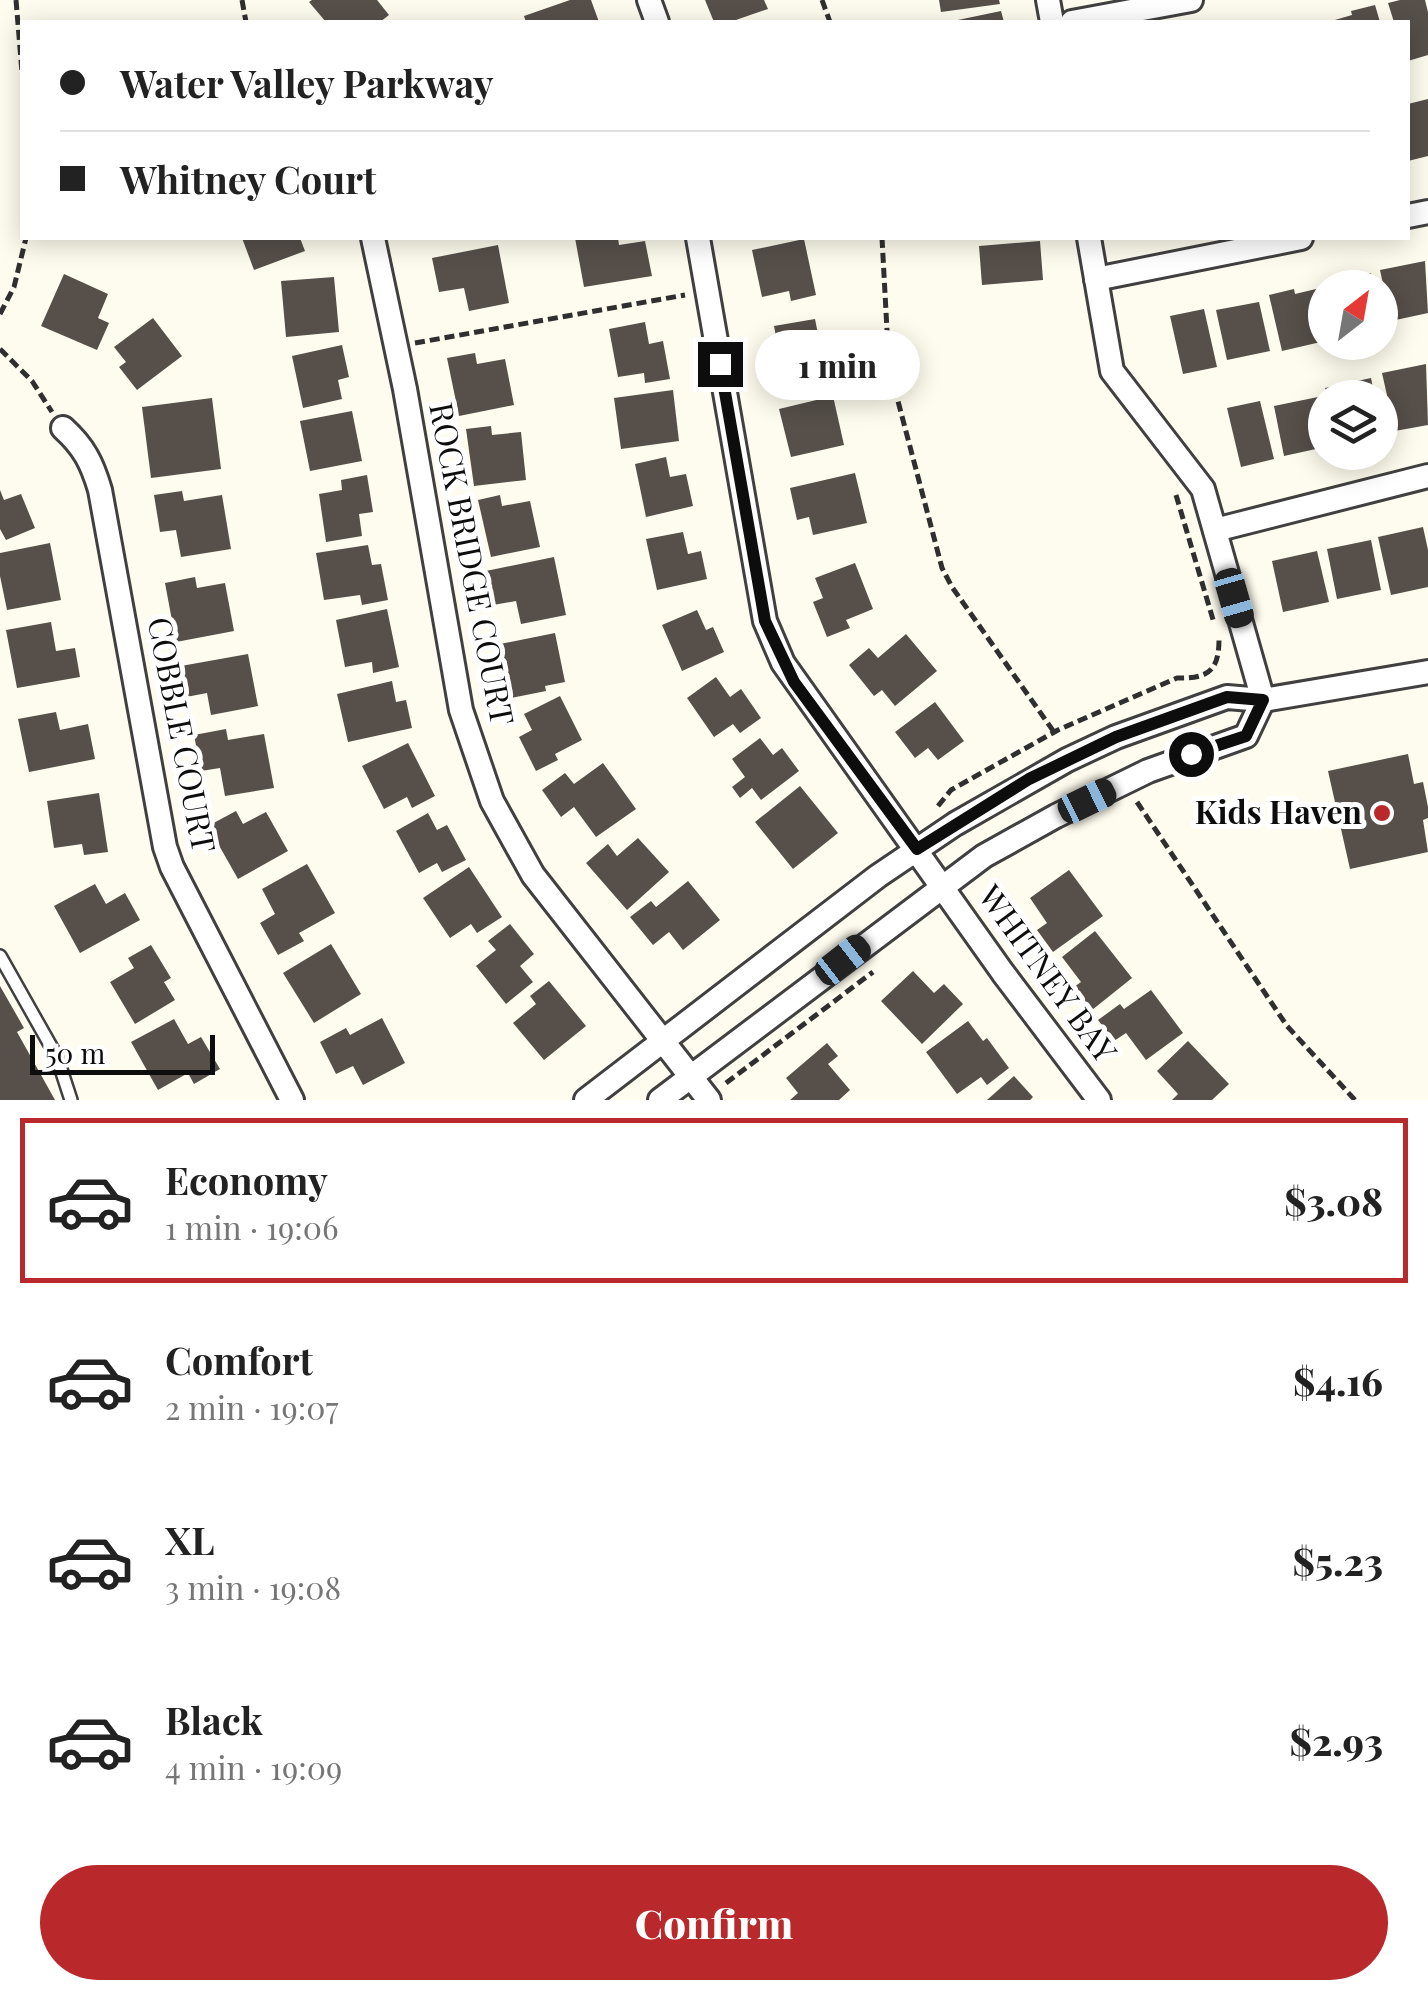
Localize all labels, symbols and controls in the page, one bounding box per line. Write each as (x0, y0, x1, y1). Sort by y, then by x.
text: Water Valley Parkway (120, 57, 494, 108)
text: Whitney Court (120, 153, 376, 204)
north arrow (1308, 270, 1398, 360)
map controls (1308, 270, 1398, 470)
callout: 1 min (755, 329, 920, 399)
route end (698, 342, 743, 387)
text: 1 min (798, 343, 877, 386)
button: layers (1308, 380, 1398, 470)
street label: ROCK BRIDGE COURT (421, 399, 526, 728)
car (1211, 565, 1257, 631)
street label: COBBLE COURT (140, 613, 227, 856)
route start (1169, 732, 1214, 777)
car (1053, 774, 1121, 828)
place label: Kids Haven (1195, 789, 1362, 832)
marker: Kids Haven (1371, 802, 1393, 824)
street label: WHITNEY BAY (970, 875, 1128, 1070)
car (810, 930, 876, 990)
scale bar (30, 1030, 215, 1074)
text: 50 m (45, 1034, 105, 1071)
text: Economy (165, 1154, 328, 1205)
icon: car (45, 1156, 135, 1246)
text: $3.08 (1284, 1175, 1383, 1226)
text: 1 min · 19:06 (165, 1205, 338, 1248)
text: Comfort (165, 1334, 313, 1385)
icon: car (45, 1336, 135, 1426)
text: $4.16 (1293, 1355, 1383, 1406)
text: 2 min · 19:07 (165, 1385, 338, 1428)
text: XL (165, 1514, 214, 1565)
icon: car (45, 1516, 135, 1606)
text: $5.23 (1293, 1535, 1383, 1586)
text: 3 min · 19:08 (165, 1565, 341, 1608)
text: Black (165, 1694, 263, 1745)
icon: car (45, 1696, 135, 1786)
text: $2.93 (1289, 1715, 1383, 1766)
text: 4 min · 19:09 (165, 1745, 342, 1788)
button: Confirm (40, 1865, 1388, 1980)

